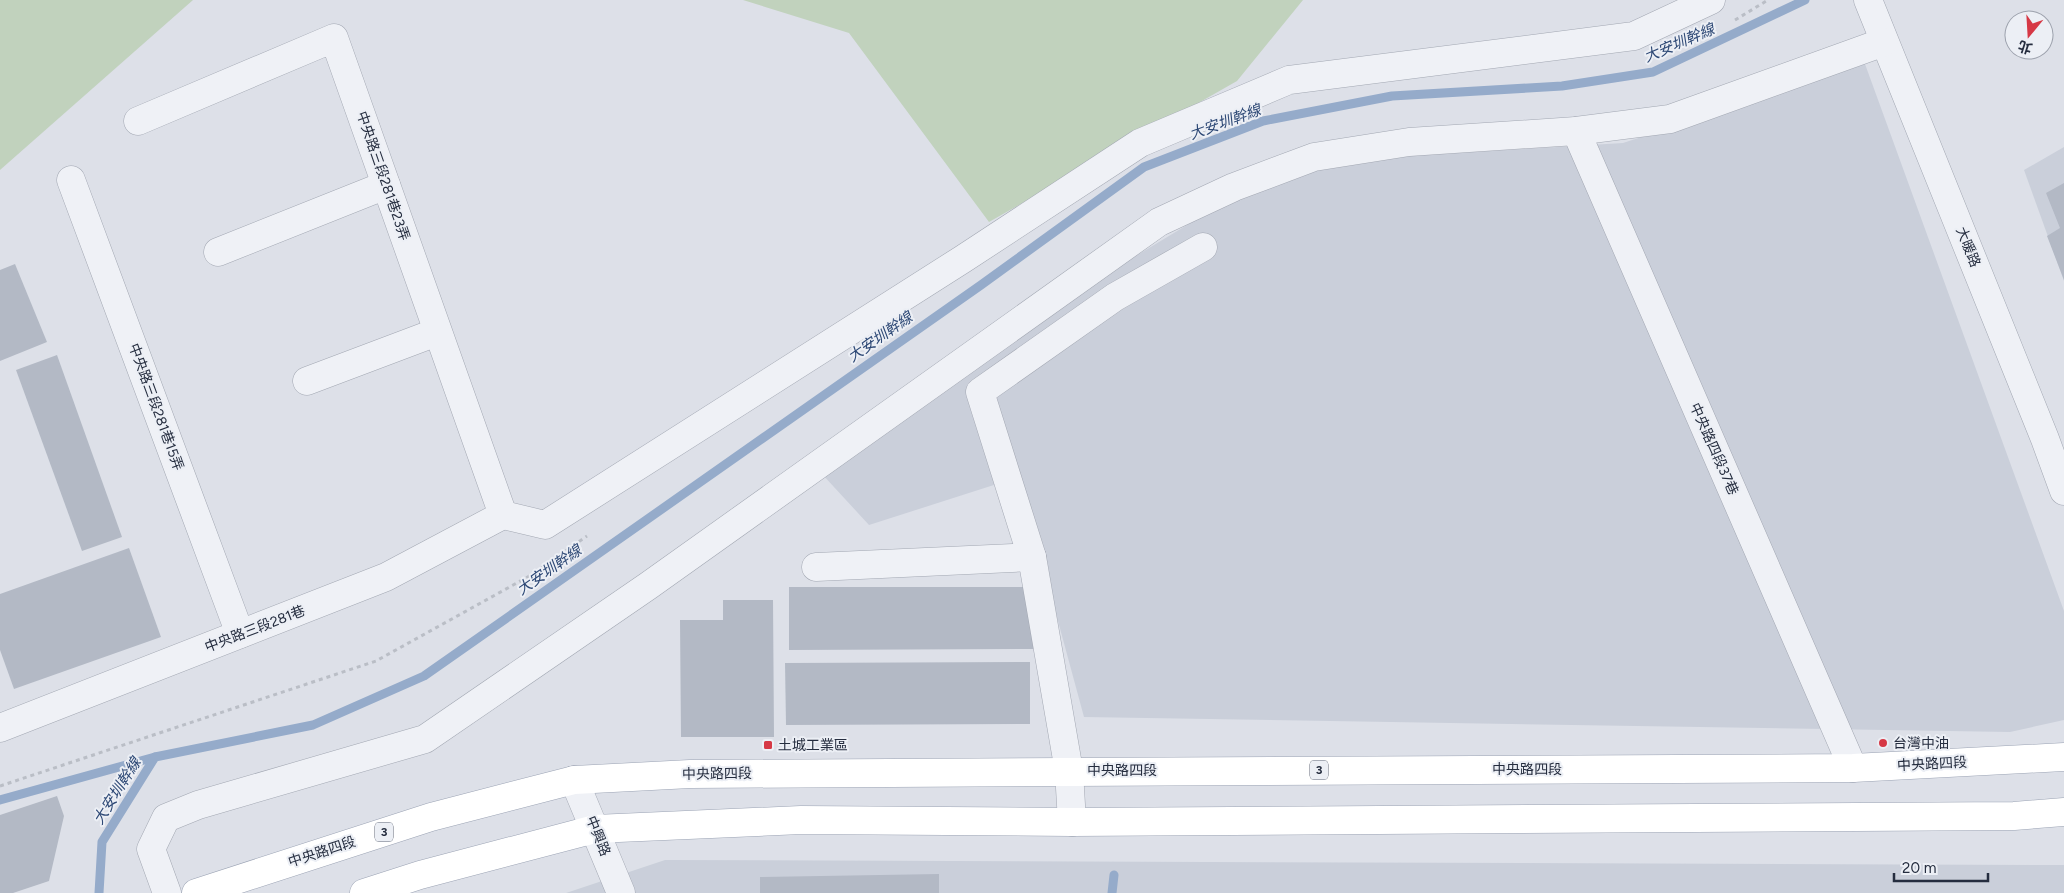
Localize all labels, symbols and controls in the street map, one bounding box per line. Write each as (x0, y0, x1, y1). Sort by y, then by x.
north arrow (2004, 10, 2054, 60)
water label: 大安圳幹線 (1641, 19, 1719, 66)
text: 北 (2016, 37, 2034, 57)
water label: 大安圳幹線 (1187, 100, 1265, 143)
street label: 中央路三段281巷23弄 (353, 109, 413, 243)
street label: 大暖路 (1952, 224, 1984, 270)
water label: 大安圳幹線 (844, 307, 918, 366)
street label: 中央路三段281巷15弄 (125, 341, 187, 473)
street label: 中央路四段37巷 (1686, 400, 1742, 498)
water label: 大安圳幹線 (513, 540, 587, 599)
street label: 中央路三段281巷 (202, 602, 308, 656)
place label: 台灣中油 (1893, 735, 1949, 752)
place label: 土城工業區 (778, 737, 848, 754)
marker: 台灣中油 (1877, 737, 1889, 749)
marker: 土城工業區 (762, 739, 774, 751)
water label: 大安圳幹線 (89, 753, 146, 828)
street label: 中央路四段 (1897, 754, 1967, 774)
road number: 3 (1310, 760, 1328, 780)
street label: 中央路四段 (1492, 761, 1562, 778)
street label: 中央路四段 (1087, 762, 1157, 779)
street label: 中央路四段 (682, 765, 752, 783)
street label: 中興路 (582, 813, 614, 859)
road number: 3 (375, 822, 393, 842)
street label: 中央路四段 (286, 833, 358, 871)
scale bar (1894, 850, 1988, 882)
text: 20 m (1902, 859, 1936, 877)

